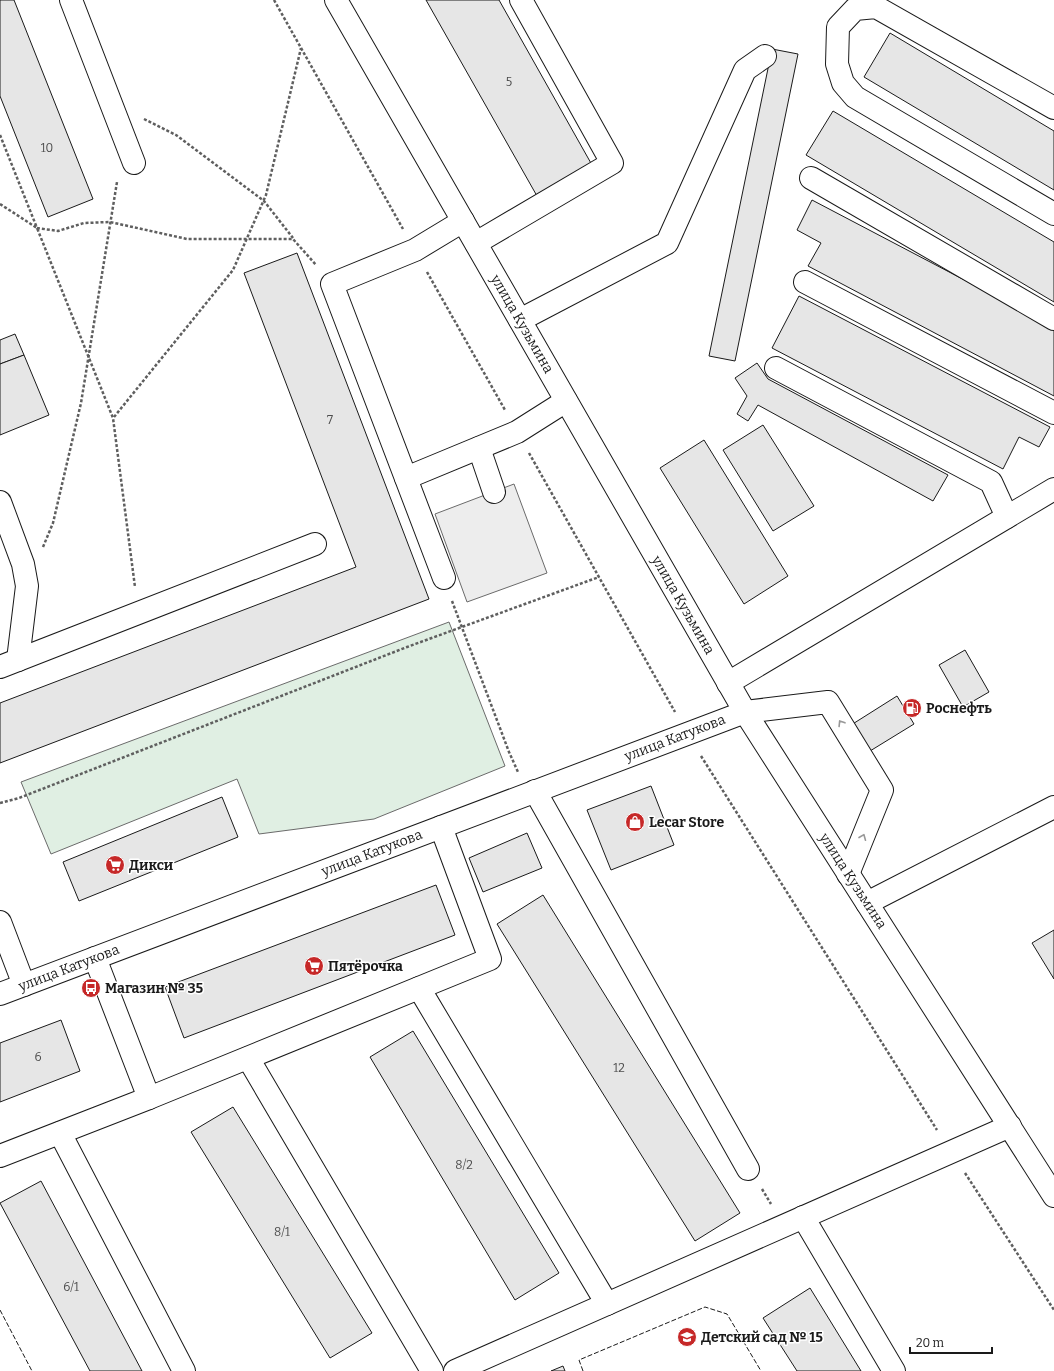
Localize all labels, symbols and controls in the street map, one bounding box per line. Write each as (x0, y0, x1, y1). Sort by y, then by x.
house number: 5 (506, 75, 512, 89)
house number: 10 (41, 141, 53, 155)
street label: улица Кузьмина (486, 271, 557, 377)
house number: 7 (327, 413, 333, 427)
street label: улица Кузьмина (647, 552, 718, 658)
fuel station icon: Роснефть (901, 697, 923, 719)
place label: Роснефть (926, 700, 992, 717)
street label: улица Катукова (621, 711, 728, 765)
one-way arrow (838, 720, 845, 727)
shop icon: Lecar Store (624, 811, 646, 833)
place label: Lecar Store (649, 814, 724, 831)
street label: улица Катукова (318, 826, 425, 880)
street label: улица Кузьмина (815, 829, 891, 932)
one-way arrow (858, 834, 866, 841)
supermarket icon: Дикси (104, 854, 126, 876)
place label: Дикси (129, 857, 174, 874)
street label: улица Катукова (15, 941, 122, 995)
supermarket icon: Пятёрочка (303, 955, 325, 977)
place label: Пятёрочка (328, 958, 403, 975)
bus stop icon: Магазин № 35 (80, 977, 102, 999)
place label: Магазин № 35 (105, 980, 204, 997)
house number: 6 (34, 1050, 42, 1064)
house number: 12 (613, 1061, 625, 1075)
house number: 8/2 (455, 1158, 473, 1172)
house number: 8/1 (274, 1225, 290, 1239)
house number: 6/1 (63, 1280, 79, 1294)
school or university icon: Детский сад № 15 (676, 1326, 698, 1348)
place label: Детский сад № 15 (701, 1329, 823, 1346)
scale bar (910, 1329, 992, 1355)
text: 20 m (916, 1336, 945, 1350)

